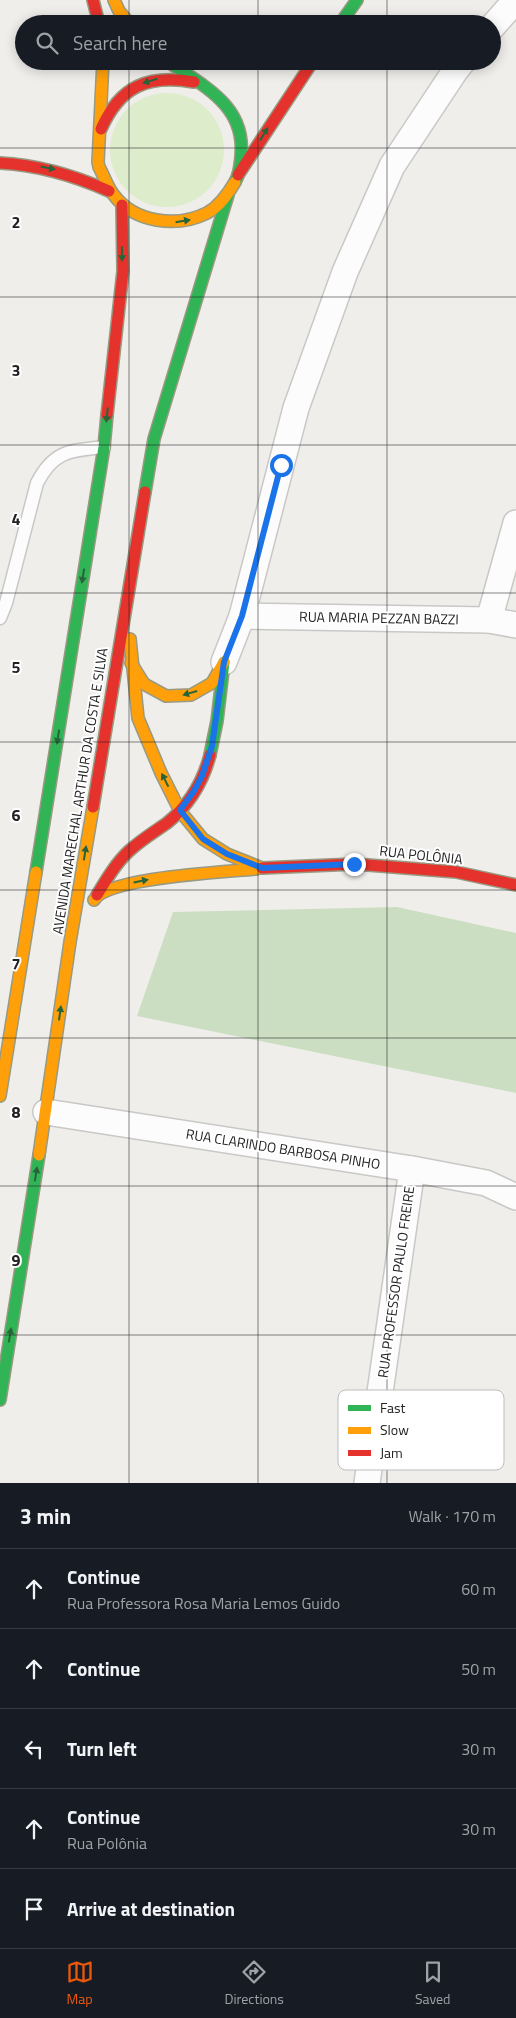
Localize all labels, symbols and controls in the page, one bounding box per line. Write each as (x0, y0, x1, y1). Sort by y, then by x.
search box (15, 15, 501, 70)
text: Search here (73, 28, 167, 57)
icon: search (33, 29, 61, 57)
one-way arrow (142, 78, 157, 86)
one-way arrow (259, 128, 269, 141)
one-way arrow (41, 165, 57, 173)
text: 2 (12, 210, 20, 234)
one-way arrow (176, 217, 192, 225)
one-way arrow (119, 246, 127, 262)
text: 3 (12, 358, 20, 382)
one-way arrow (103, 408, 111, 424)
route start (270, 454, 293, 477)
text: 4 (12, 507, 21, 531)
one-way arrow (79, 568, 87, 584)
street label: RUA MARIA PEZZAN BAZZI (299, 606, 459, 629)
street label: AVENIDA MARECHAL ARTHUR DA COSTA E SILVA (46, 646, 113, 936)
text: 5 (12, 655, 21, 679)
one-way arrow (182, 690, 197, 698)
one-way arrow (53, 729, 61, 745)
one-way arrow (161, 773, 169, 788)
text: 6 (12, 803, 21, 827)
street label: RUA POLÔNIA (378, 840, 464, 869)
one-way arrow (81, 844, 89, 860)
route end (343, 853, 366, 876)
one-way arrow (134, 877, 149, 885)
text: 7 (12, 952, 20, 976)
one-way arrow (56, 1005, 64, 1021)
text: 8 (12, 1100, 21, 1124)
street label: RUA CLARINDO BARBOSA PINHO (184, 1123, 382, 1174)
one-way arrow (33, 1166, 41, 1182)
street label: RUA PROFESSOR PAULO FREIRE (372, 1184, 419, 1379)
text: 9 (12, 1248, 21, 1272)
one-way arrow (7, 1326, 15, 1342)
legend (338, 1390, 504, 1470)
text: Fast (380, 1397, 405, 1418)
text: Slow (380, 1419, 409, 1440)
text: Jam (380, 1442, 403, 1463)
text: 3 min (20, 1500, 71, 1532)
text: Walk · 170 m (408, 1504, 496, 1528)
text: Continue (67, 1562, 140, 1591)
icon: ahead (20, 1575, 48, 1603)
text: 60 m (461, 1577, 496, 1601)
text: Rua Professora Rosa Maria Lemos Guido (67, 1591, 340, 1615)
text: Continue (67, 1654, 140, 1683)
icon: ahead (20, 1655, 48, 1683)
text: 50 m (461, 1657, 496, 1681)
text: Turn left (67, 1734, 137, 1763)
icon: left (20, 1735, 48, 1763)
text: 30 m (461, 1737, 496, 1761)
text: Continue (67, 1802, 140, 1831)
icon: ahead (20, 1815, 48, 1843)
text: 30 m (461, 1817, 496, 1841)
text: Rua Polônia (67, 1831, 147, 1855)
text: Arrive at destination (67, 1894, 235, 1923)
icon: arrive (20, 1895, 48, 1923)
tab: Map (66, 1958, 94, 2009)
tab: Directions (225, 1958, 284, 2009)
tab: Saved (415, 1958, 451, 2009)

